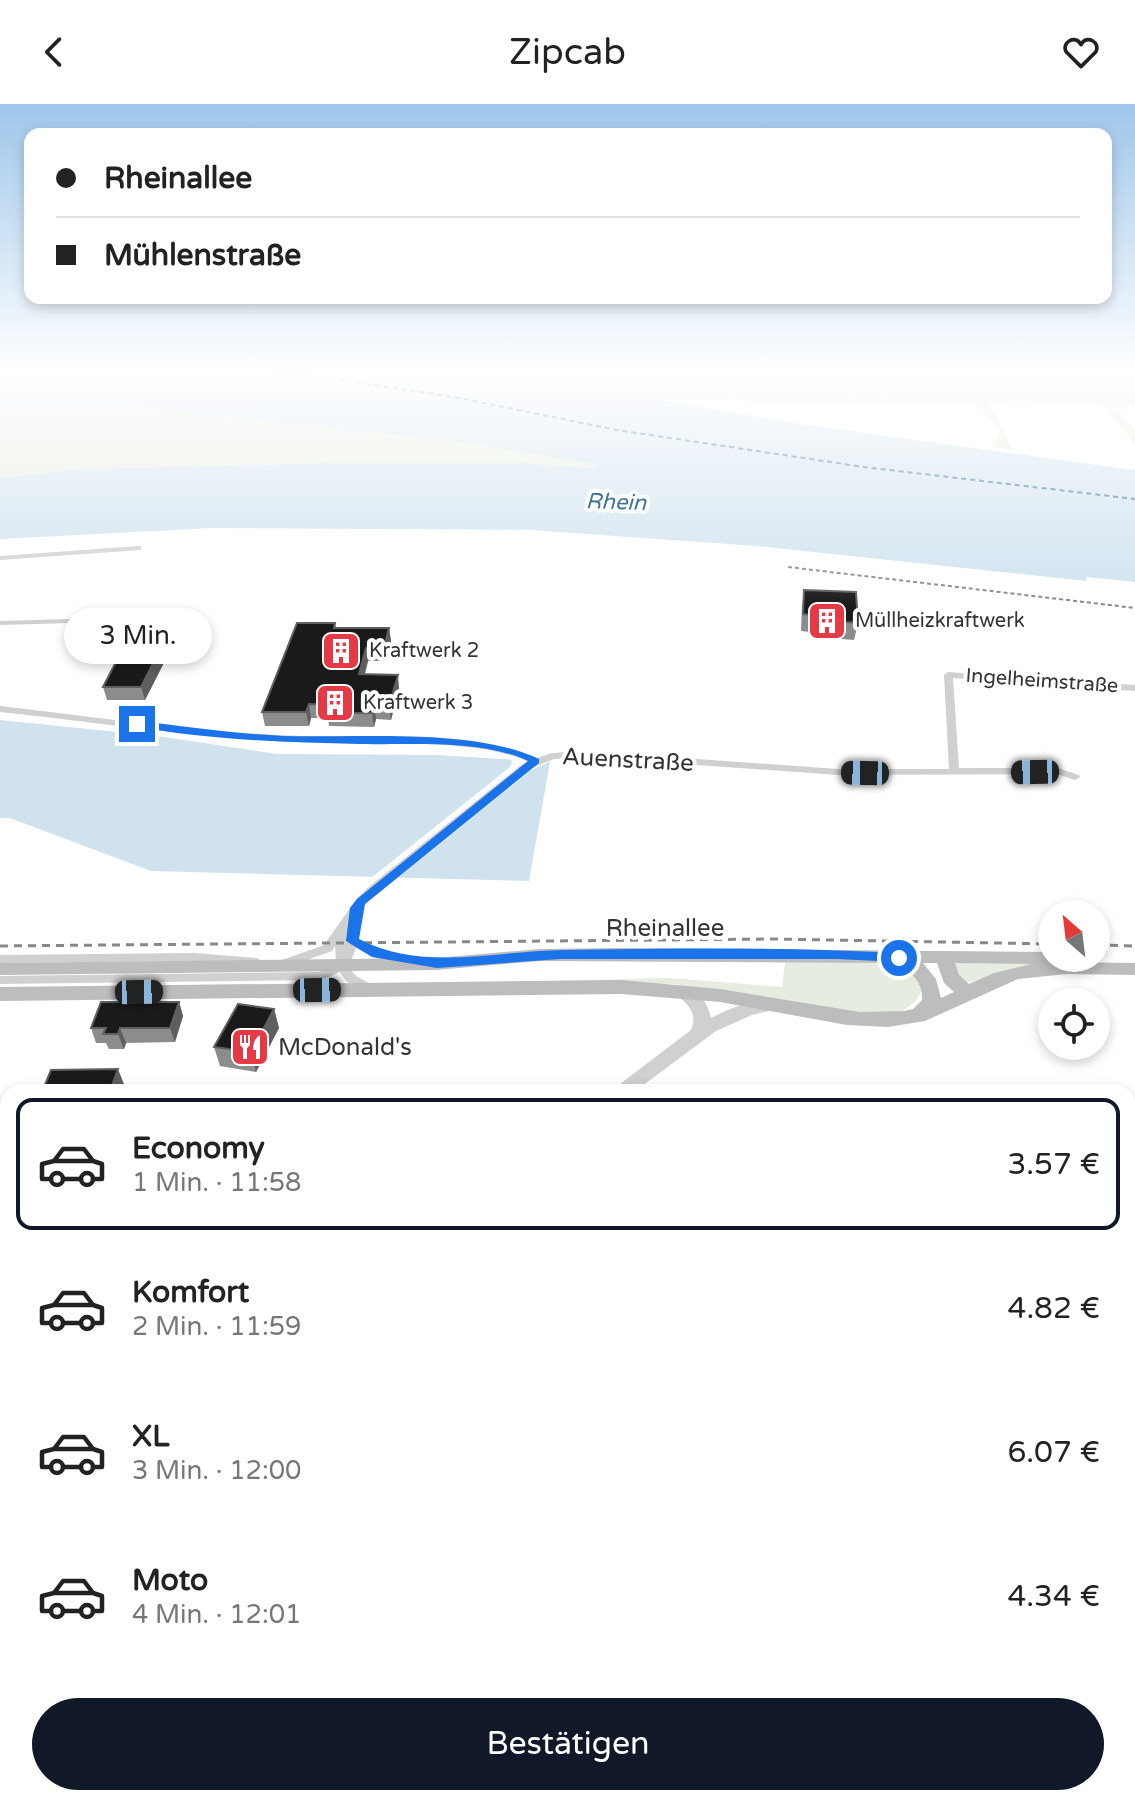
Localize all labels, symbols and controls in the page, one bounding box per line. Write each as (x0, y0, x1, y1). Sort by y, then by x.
icon: back (32, 30, 76, 74)
icon: heart (1059, 30, 1103, 74)
text: Zipcab (509, 31, 626, 74)
text: Rheinallee (104, 160, 252, 197)
text: Mühlenstraße (104, 237, 301, 274)
water label: Rhein (585, 488, 647, 516)
building icon: Müllheizkraftwerk (806, 600, 848, 642)
callout: 3 Min. (63, 608, 211, 664)
place label: Müllheizkraftwerk (855, 609, 1025, 633)
text: 3 Min. (99, 620, 177, 651)
building icon: Kraftwerk 2 (320, 630, 362, 672)
place label: Kraftwerk 2 (369, 639, 479, 663)
street label: Ingelheimstraße (965, 664, 1119, 698)
building icon: Kraftwerk 3 (314, 682, 356, 724)
place label: Kraftwerk 3 (363, 691, 473, 715)
route end (119, 706, 155, 742)
street label: Auenstraße (561, 742, 695, 778)
car (1011, 760, 1059, 784)
car (841, 761, 889, 785)
north arrow (1038, 900, 1110, 972)
map controls (1038, 900, 1110, 1060)
street label: Rheinallee (606, 914, 724, 943)
route start (881, 940, 917, 976)
car (293, 978, 341, 1002)
car (115, 980, 163, 1004)
button: locate (1038, 988, 1110, 1060)
restaurant icon: McDonald's (229, 1026, 271, 1068)
place label: McDonald's (278, 1033, 412, 1062)
icon: car (36, 1128, 108, 1200)
text: Economy (132, 1130, 265, 1167)
text: 3.57 € (1007, 1146, 1100, 1183)
text: 1 Min. · 11:58 (132, 1167, 301, 1198)
icon: car (36, 1272, 108, 1344)
text: Komfort (132, 1274, 249, 1311)
text: 4.82 € (1008, 1290, 1100, 1327)
text: 2 Min. · 11:59 (132, 1311, 301, 1342)
icon: car (36, 1416, 108, 1488)
text: XL (132, 1418, 169, 1455)
text: 6.07 € (1007, 1434, 1100, 1471)
text: 3 Min. · 12:00 (132, 1455, 301, 1486)
icon: car (36, 1560, 108, 1632)
text: Moto (132, 1562, 208, 1599)
text: 4.34 € (1007, 1578, 1100, 1615)
text: 4 Min. · 12:01 (132, 1599, 301, 1630)
button: Bestätigen (32, 1698, 1104, 1790)

